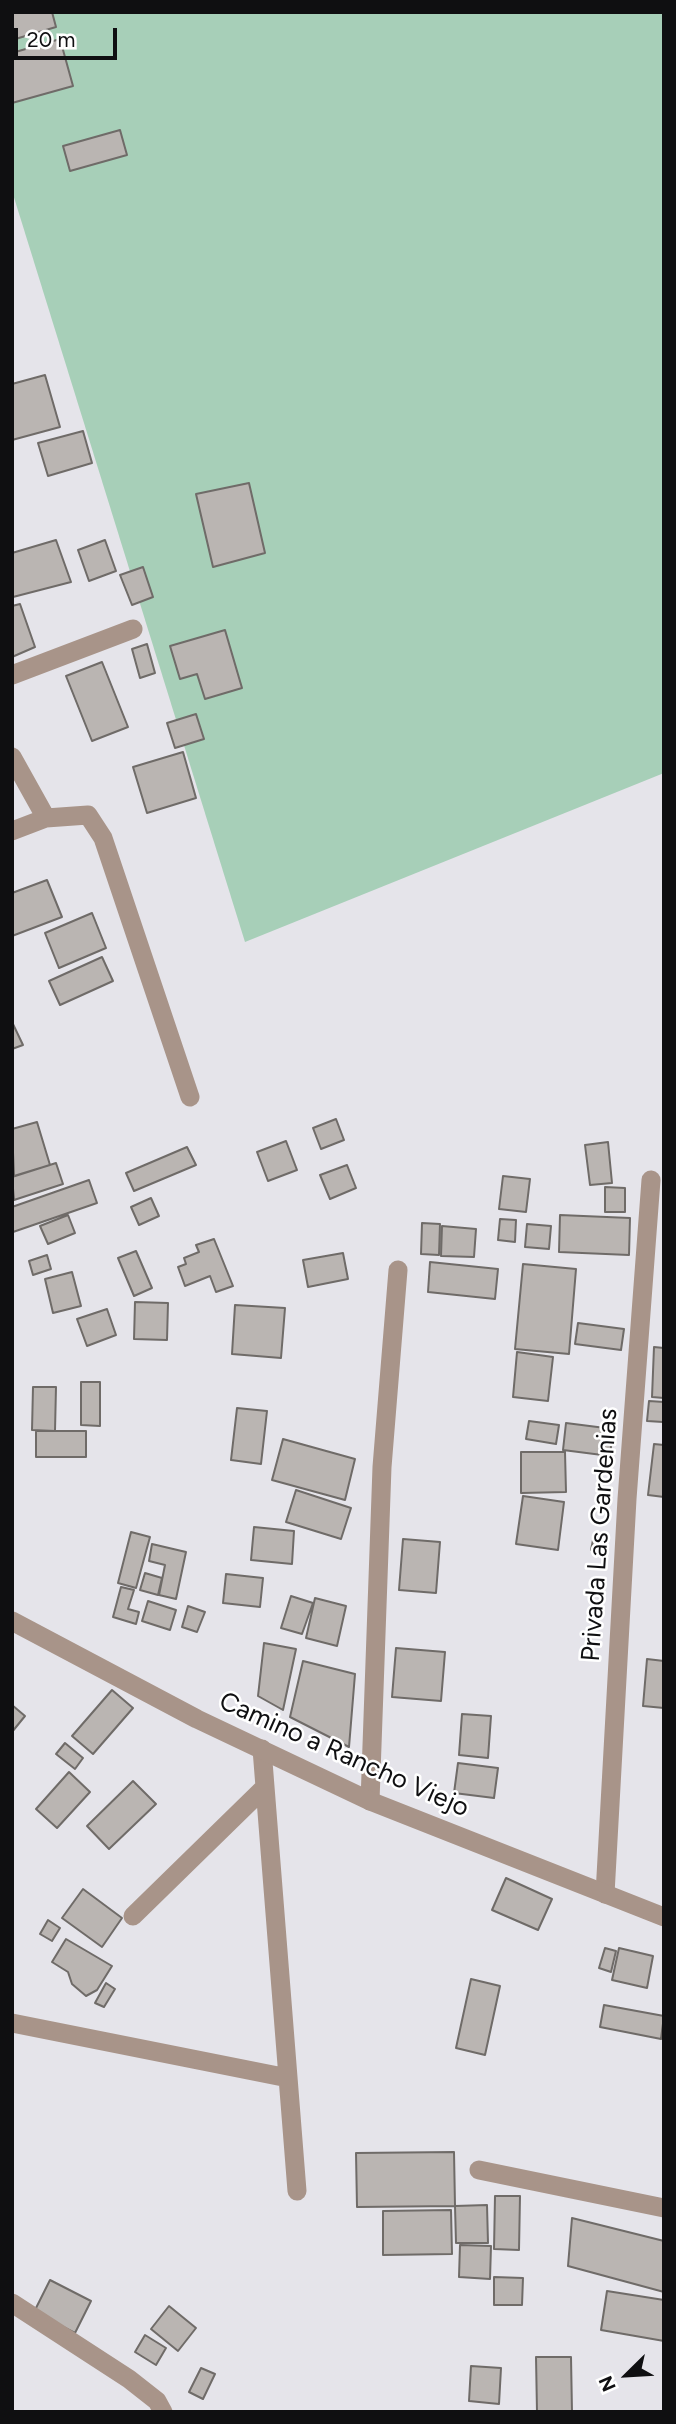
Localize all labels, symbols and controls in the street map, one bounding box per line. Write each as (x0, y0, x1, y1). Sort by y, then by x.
scale bar (18, 14, 121, 58)
text: 20 m (27, 27, 75, 52)
street label: Privada Las Gardenias (576, 1407, 624, 1663)
street label: Camino a Rancho Viejo (214, 1686, 474, 1824)
north arrow (592, 2340, 662, 2410)
text: N (594, 2372, 621, 2395)

